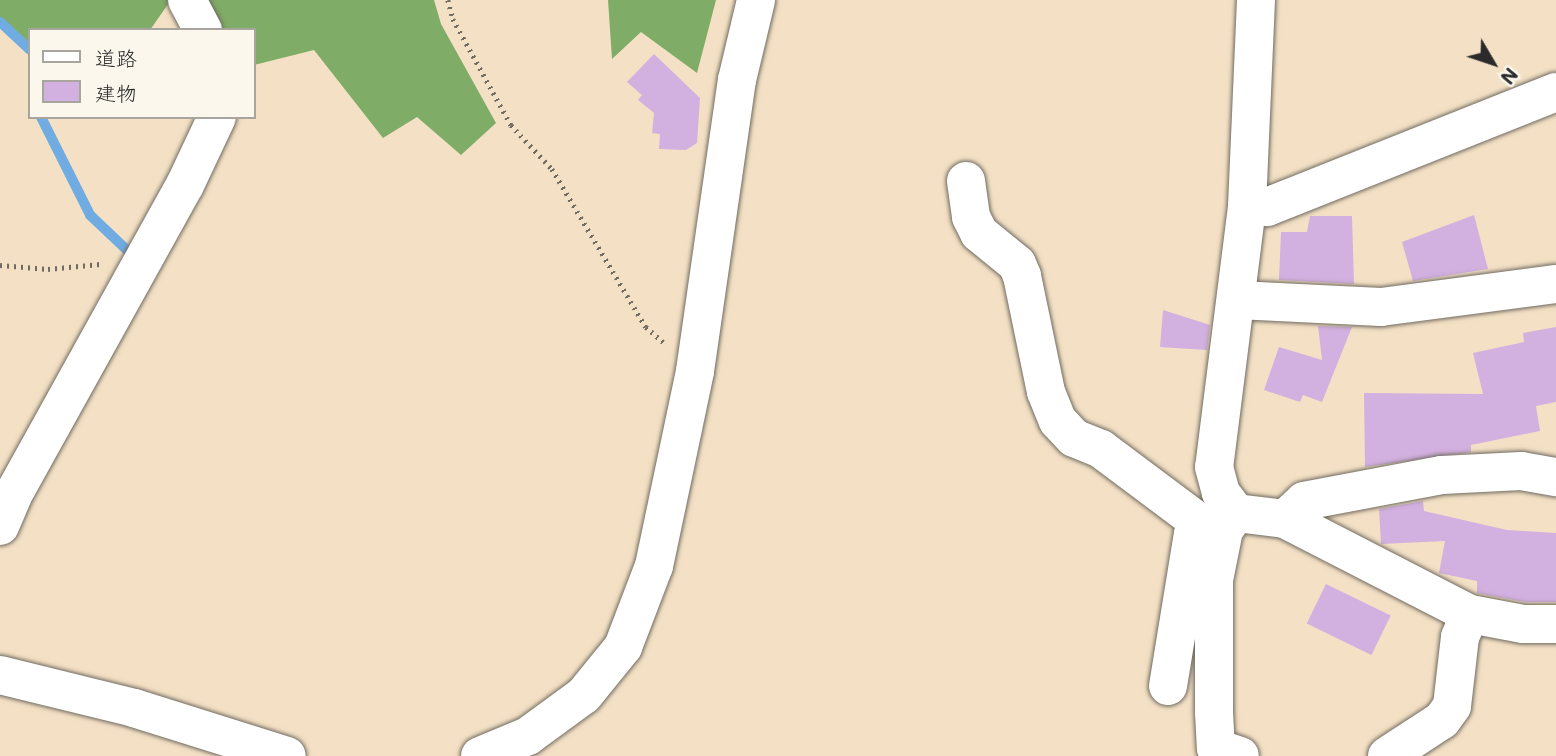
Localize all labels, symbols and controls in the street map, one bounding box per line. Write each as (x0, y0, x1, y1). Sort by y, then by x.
legend (28, 28, 256, 119)
north arrow (1458, 28, 1528, 98)
text: 道路 (95, 44, 137, 71)
text: N (1495, 63, 1524, 90)
text: 建物 (95, 79, 137, 106)

